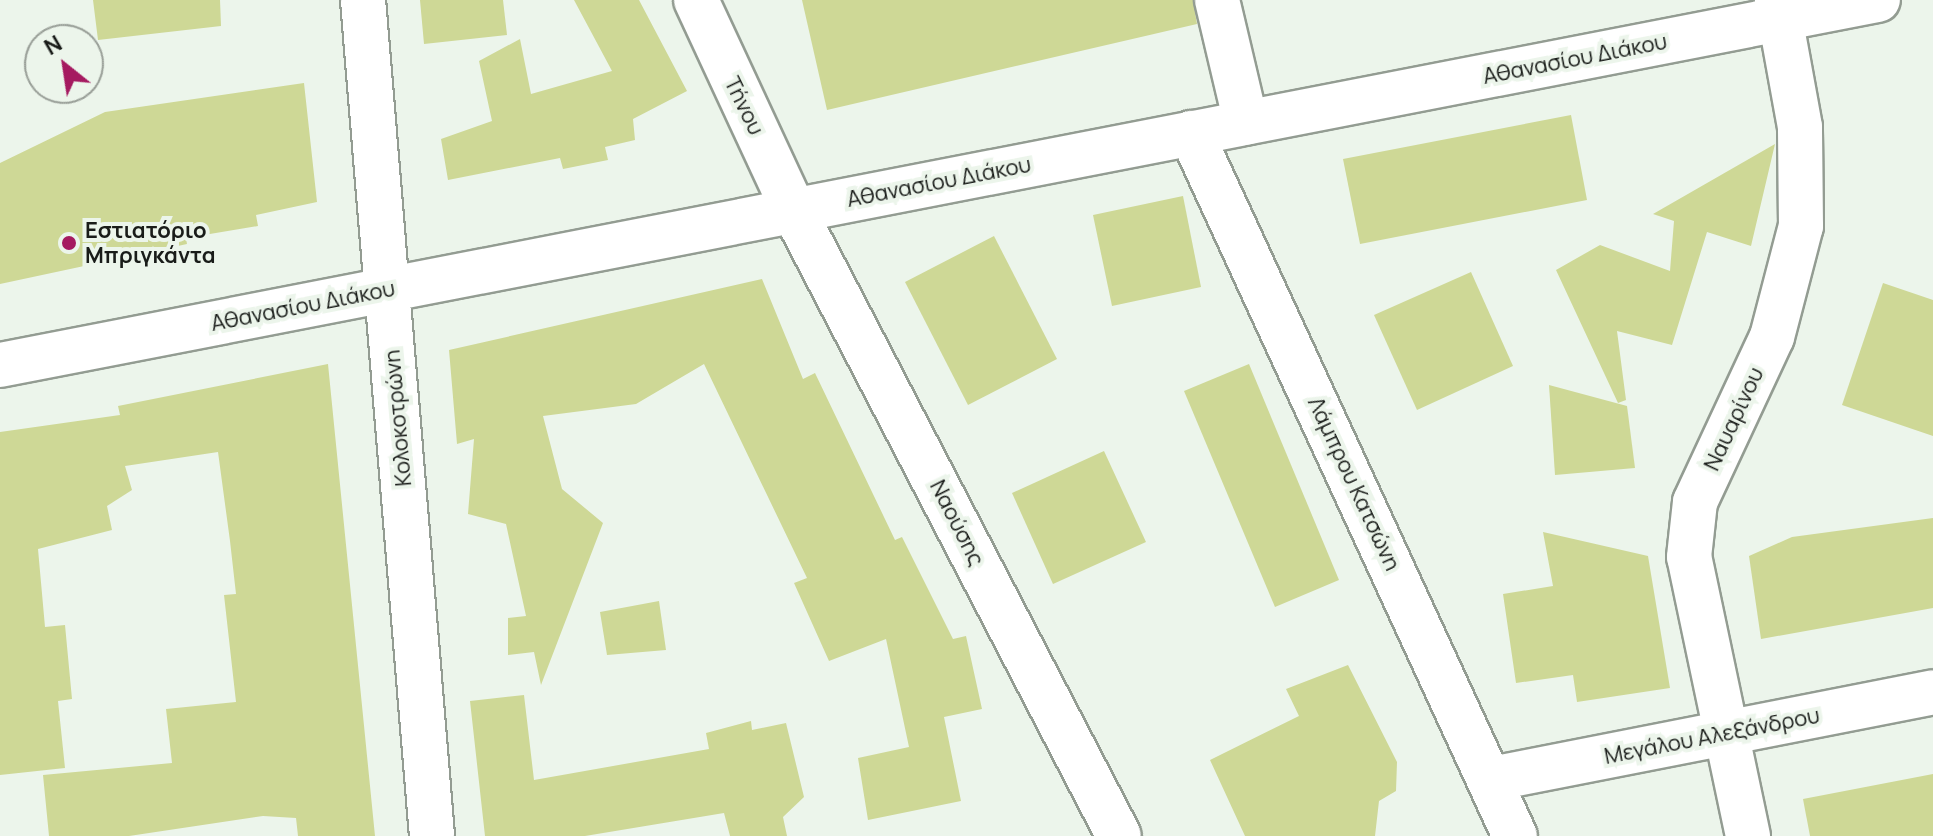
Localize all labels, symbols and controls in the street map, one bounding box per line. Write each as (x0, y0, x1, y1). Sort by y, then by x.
north arrow (24, 24, 104, 104)
text: N (39, 28, 67, 62)
street label: Αθανασίου Διάκου (1481, 28, 1669, 90)
street label: Τήνου (719, 73, 769, 139)
street label: Αθανασίου Διάκου (845, 151, 1033, 213)
place label: Εστιατόριο Μπριγκάντα (85, 217, 215, 268)
marker: Εστιατόριο Μπριγκάντα (60, 234, 78, 252)
street label: Αθανασίου Διάκου (209, 275, 397, 337)
street label: Κολοκοτρώνη (379, 349, 417, 487)
street label: Ναυαρίνου (1699, 363, 1769, 475)
street label: Λάμπρου Κατσώνη (1302, 393, 1406, 575)
street label: Ναούσης (924, 476, 990, 570)
street label: Μεγάλου Αλεξάνδρου (1602, 702, 1822, 770)

